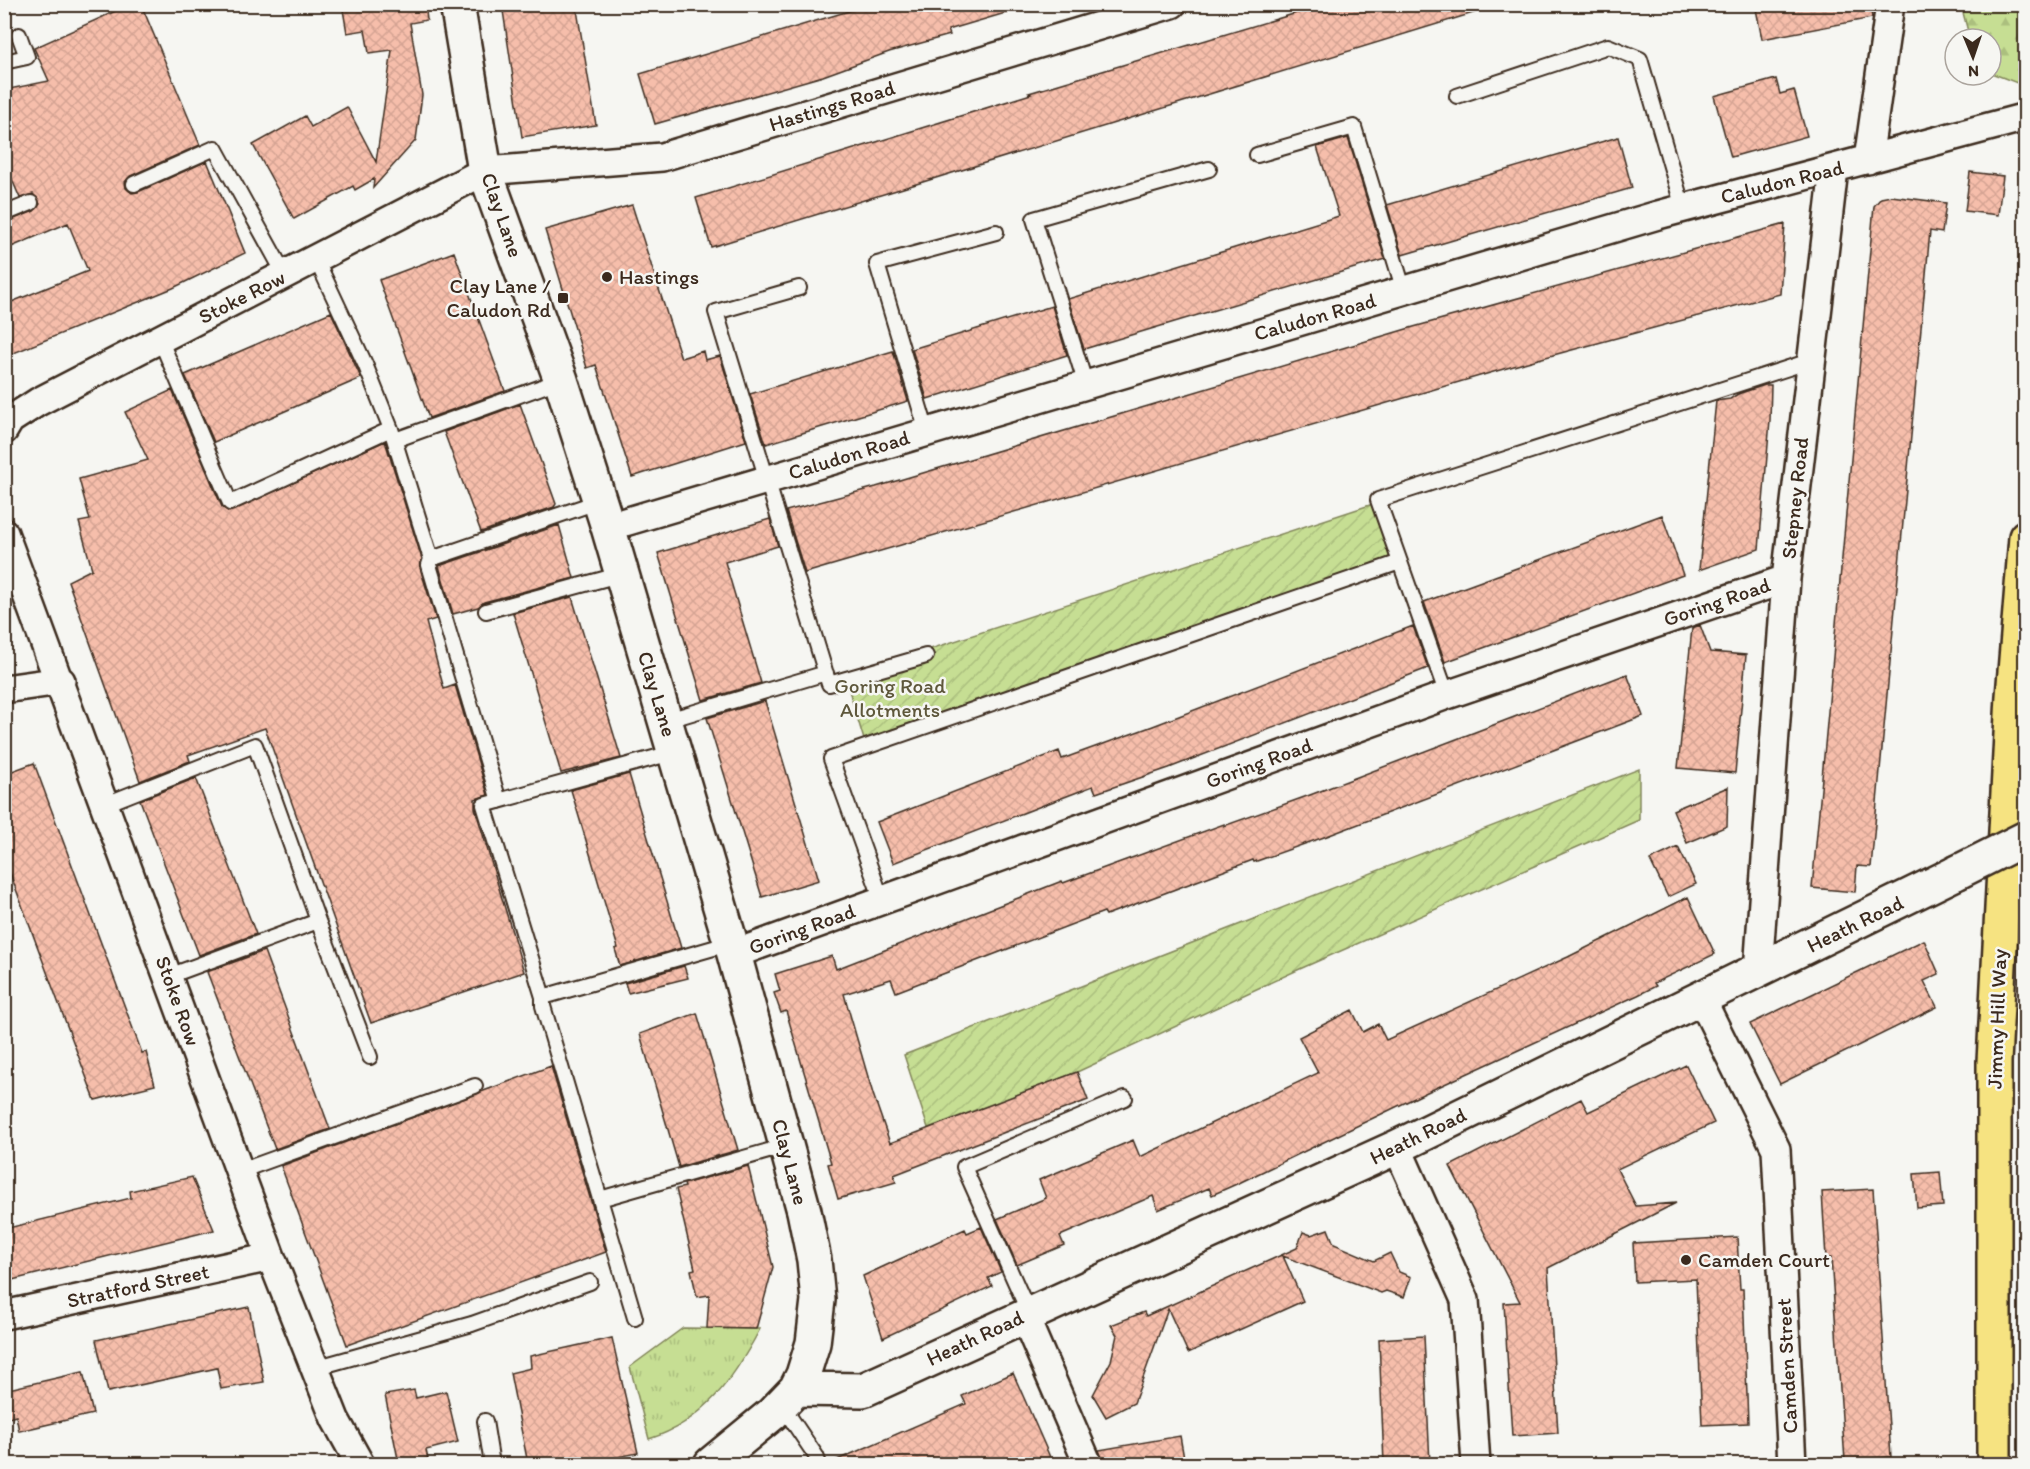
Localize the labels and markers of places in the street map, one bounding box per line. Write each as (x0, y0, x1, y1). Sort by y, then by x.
place label: Hastings (619, 264, 699, 289)
marker: Hastings (600, 270, 614, 284)
place label: Clay Lane / Caludon Rd (446, 273, 551, 322)
marker: Clay Lane / Caludon Rd (556, 291, 570, 305)
place label: Camden Court (1698, 1247, 1830, 1272)
marker: Camden Court (1679, 1253, 1693, 1267)

